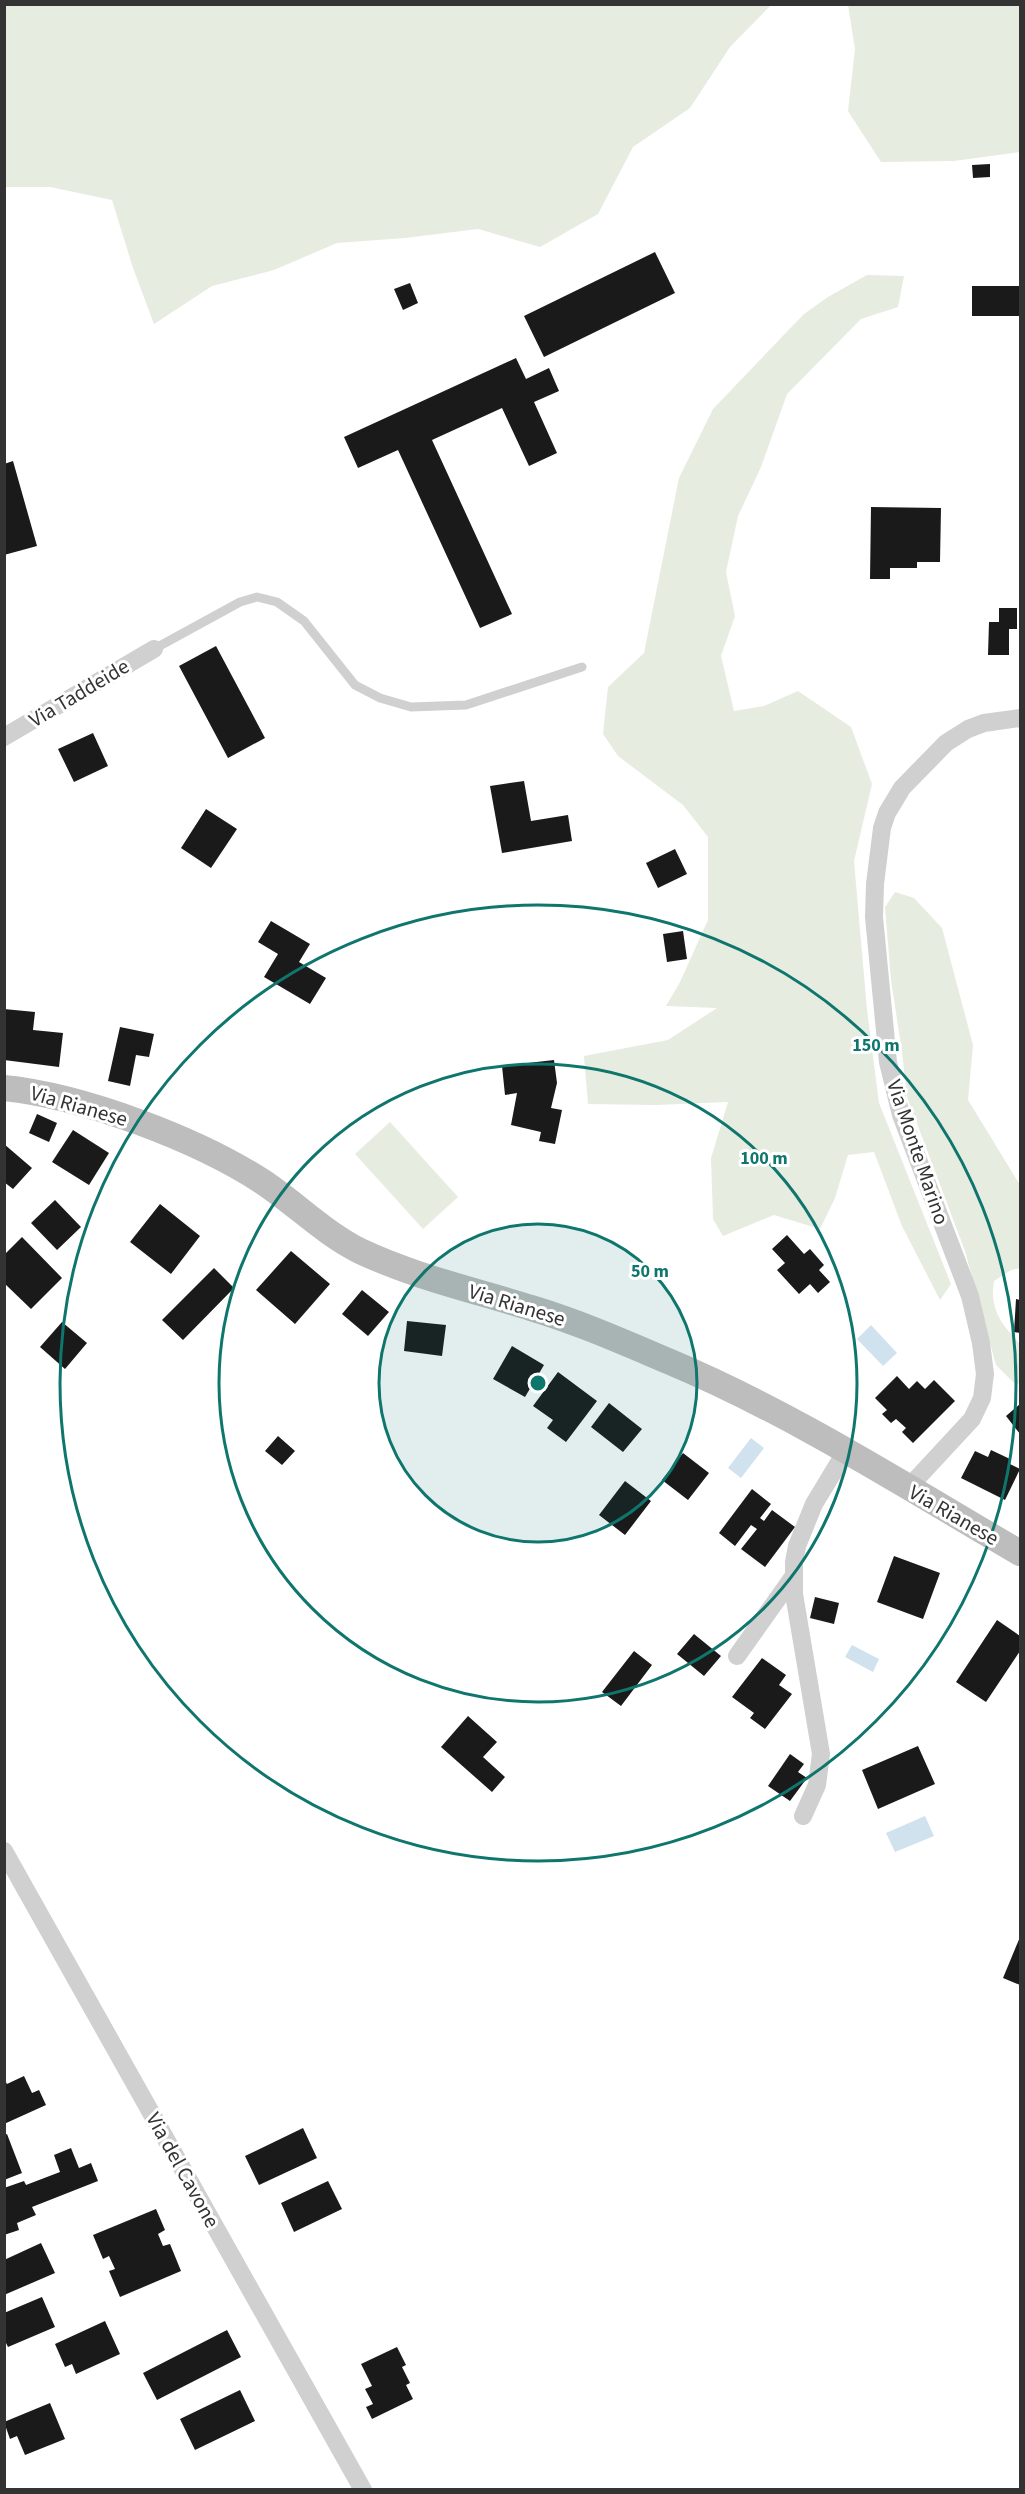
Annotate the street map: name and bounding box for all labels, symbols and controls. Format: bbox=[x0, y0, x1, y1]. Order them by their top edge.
street label: Via Taddeide bbox=[23, 651, 135, 735]
text: 150 m bbox=[852, 1033, 900, 1058]
street label: Via Monte Marino bbox=[879, 1075, 957, 1229]
street label: Via Rianese bbox=[27, 1078, 131, 1134]
text: 100 m bbox=[740, 1146, 788, 1171]
text: 50 m bbox=[631, 1259, 669, 1284]
street label: Via Rianese bbox=[465, 1276, 569, 1334]
centre of rings bbox=[528, 1373, 548, 1393]
street label: Via Rianese bbox=[903, 1477, 1005, 1553]
street label: Via del Cavone bbox=[139, 2107, 227, 2233]

